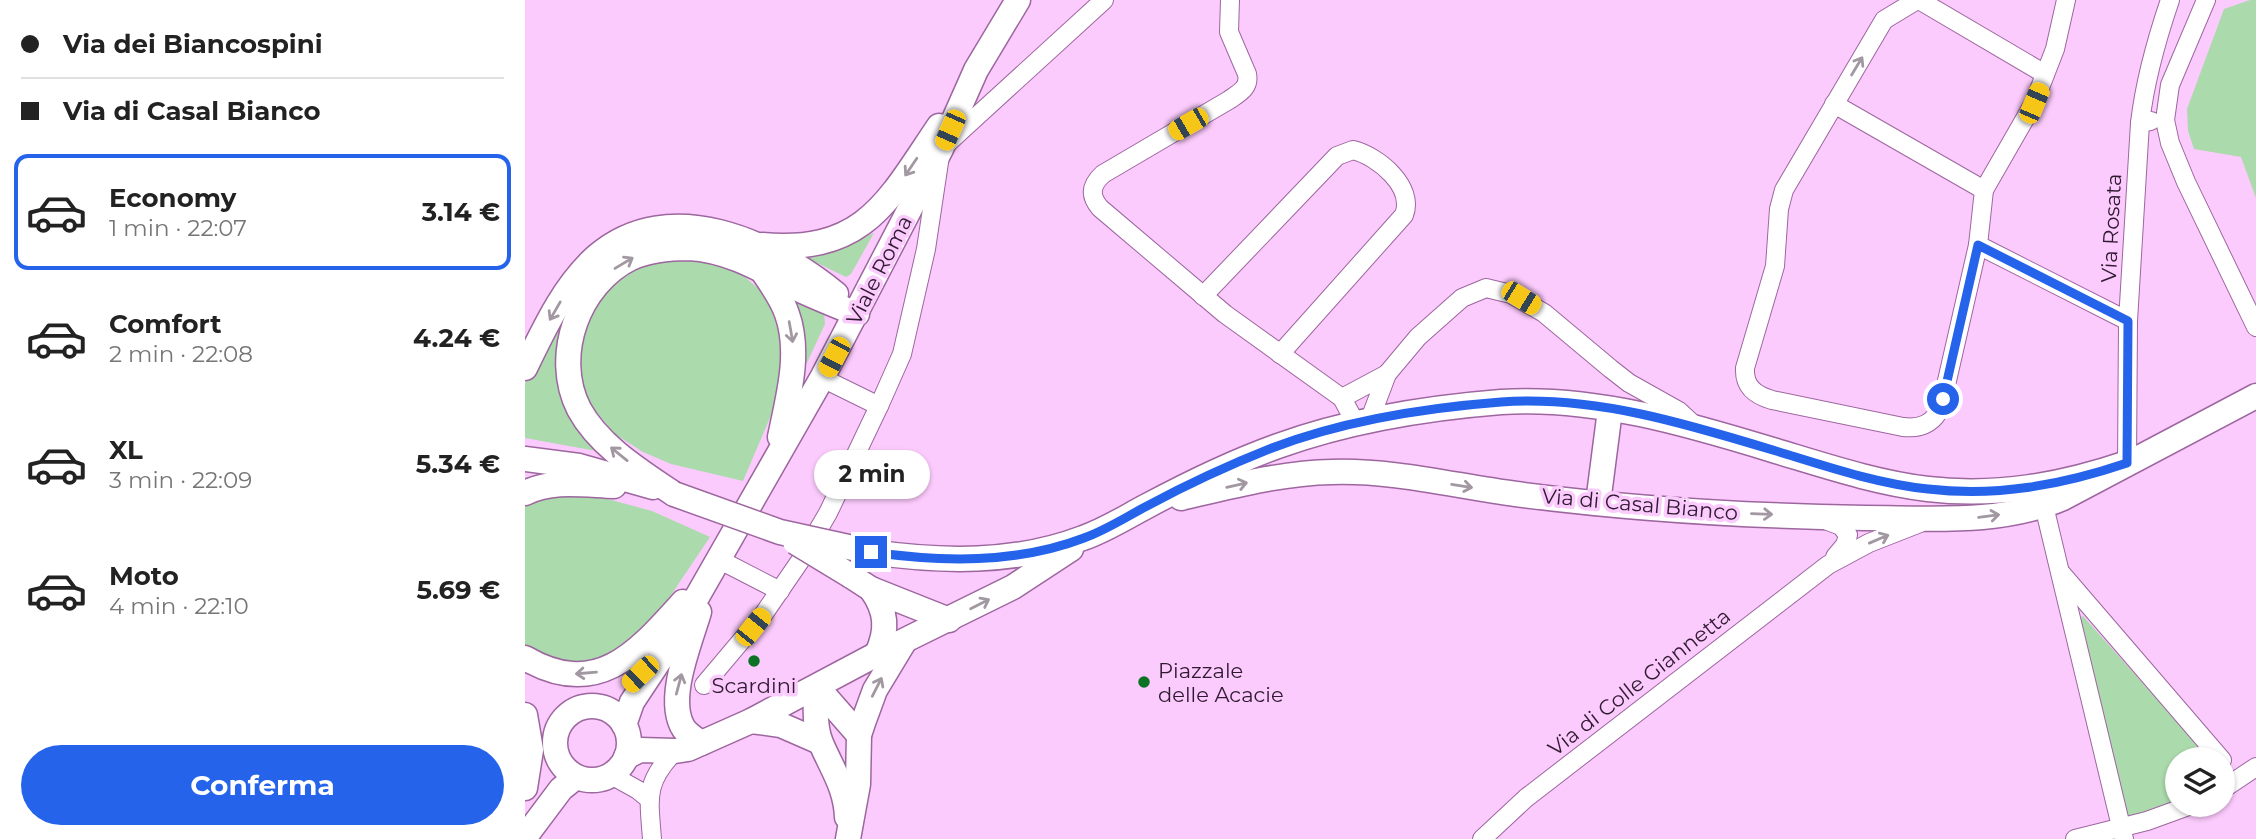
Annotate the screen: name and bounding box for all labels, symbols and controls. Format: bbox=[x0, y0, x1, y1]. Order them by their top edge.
text: Via dei Biancospini bbox=[63, 28, 322, 60]
one-way arrow bbox=[1850, 56, 1864, 76]
car bbox=[2017, 80, 2052, 126]
text: Via di Casal Bianco bbox=[63, 95, 321, 127]
car bbox=[1165, 104, 1212, 144]
car bbox=[932, 107, 969, 153]
one-way arrow bbox=[903, 157, 917, 177]
street label: Via Rosata bbox=[2096, 173, 2126, 283]
icon: car bbox=[25, 181, 88, 244]
text: Economy bbox=[109, 182, 236, 214]
text: 3.14 € bbox=[422, 196, 500, 228]
street label: Viale Roma bbox=[841, 211, 917, 329]
text: 1 min · 22:07 bbox=[109, 214, 247, 242]
one-way arrow bbox=[613, 256, 633, 270]
car bbox=[1498, 278, 1545, 318]
one-way arrow bbox=[548, 301, 562, 321]
icon: car bbox=[25, 307, 88, 370]
text: Comfort bbox=[109, 308, 221, 340]
one-way arrow bbox=[785, 320, 798, 343]
text: 4.24 € bbox=[413, 322, 500, 354]
car bbox=[815, 334, 854, 380]
text: 2 min · 22:08 bbox=[109, 340, 253, 368]
route start bbox=[1927, 383, 1959, 415]
icon: car bbox=[25, 433, 88, 496]
text: XL bbox=[109, 434, 143, 466]
one-way arrow bbox=[611, 446, 629, 461]
text: 5.34 € bbox=[416, 448, 500, 480]
callout: 2 min bbox=[813, 450, 929, 500]
text: 2 min bbox=[838, 460, 906, 488]
text: 3 min · 22:09 bbox=[109, 466, 252, 494]
one-way arrow bbox=[1225, 478, 1248, 491]
one-way arrow bbox=[1451, 479, 1473, 492]
street label: Via di Casal Bianco bbox=[1541, 483, 1739, 525]
one-way arrow bbox=[1750, 507, 1773, 520]
one-way arrow bbox=[1977, 510, 2000, 523]
one-way arrow bbox=[1868, 531, 1889, 544]
route end bbox=[855, 536, 887, 568]
icon: car bbox=[25, 559, 88, 622]
text: Moto bbox=[109, 560, 179, 592]
text: 5.69 € bbox=[416, 574, 500, 606]
text: 4 min · 22:10 bbox=[109, 592, 249, 620]
one-way arrow bbox=[970, 596, 990, 610]
street label: Via di Colle Giannetta bbox=[1543, 603, 1735, 761]
car bbox=[732, 604, 775, 650]
car bbox=[618, 652, 663, 696]
marker: Scardini bbox=[746, 653, 762, 669]
place label: Piazzale delle Acacie bbox=[1158, 658, 1284, 707]
one-way arrow bbox=[575, 666, 598, 679]
one-way arrow bbox=[673, 673, 686, 696]
place label: Scardini bbox=[711, 673, 797, 698]
marker: Piazzale delle Acacie bbox=[1136, 674, 1152, 690]
one-way arrow bbox=[871, 677, 885, 698]
button: Conferma bbox=[21, 745, 504, 825]
map controls bbox=[2165, 747, 2235, 817]
button: layers bbox=[2165, 747, 2235, 817]

